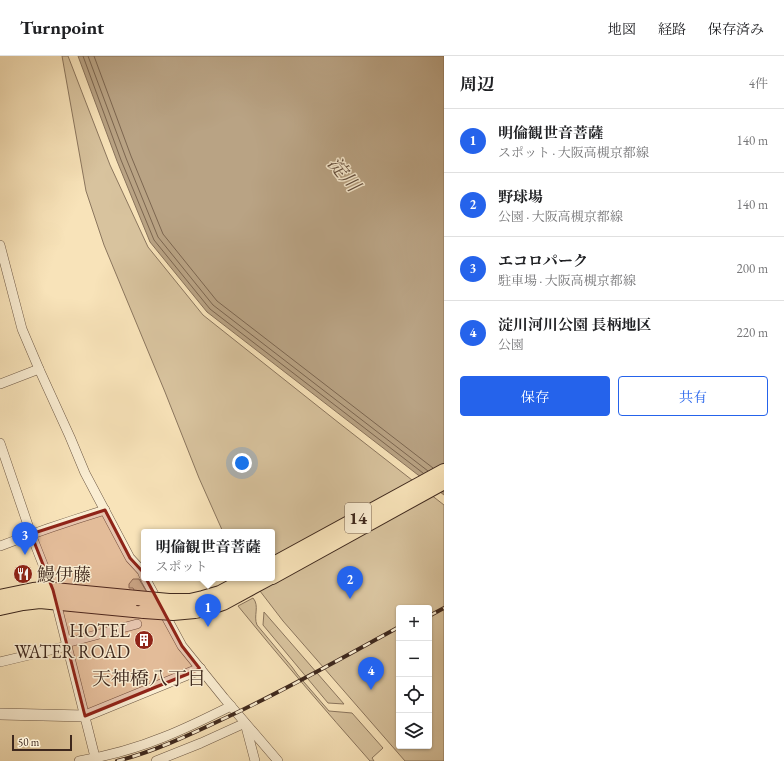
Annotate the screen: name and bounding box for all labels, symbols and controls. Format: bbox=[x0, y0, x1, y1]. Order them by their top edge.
text: Turnpoint bbox=[20, 15, 104, 40]
text: 地図 bbox=[608, 20, 636, 38]
text: 経路 bbox=[658, 20, 686, 38]
text: 保存済み bbox=[708, 20, 764, 38]
text: 周辺 bbox=[460, 73, 494, 95]
text: 4件 bbox=[749, 75, 768, 92]
text: 明倫観世音菩薩 bbox=[498, 123, 603, 142]
text: 1 bbox=[470, 132, 476, 149]
text: 140 m bbox=[737, 132, 768, 149]
text: スポット · 大阪高槻京都線 bbox=[498, 144, 649, 161]
water label: 淀川 bbox=[322, 151, 367, 198]
text: 野球場 bbox=[498, 187, 543, 206]
text: 2 bbox=[470, 196, 476, 213]
text: 140 m bbox=[737, 196, 768, 213]
text: 公園 · 大阪高槻京都線 bbox=[498, 208, 623, 225]
text: エコロパーク bbox=[498, 251, 588, 270]
text: 3 bbox=[470, 260, 476, 277]
text: 200 m bbox=[737, 260, 768, 277]
text: 駐車場 · 大阪高槻京都線 bbox=[498, 272, 636, 289]
text: 淀川河川公園 長柄地区 bbox=[498, 315, 652, 334]
text: 4 bbox=[470, 324, 476, 341]
text: 220 m bbox=[737, 324, 768, 341]
text: 公園 bbox=[498, 336, 524, 353]
button: 保存 bbox=[460, 376, 610, 416]
button: 共有 bbox=[618, 376, 768, 416]
your location bbox=[232, 453, 252, 473]
road number: 14 bbox=[345, 503, 371, 533]
pin: 3 bbox=[12, 522, 38, 555]
popup bbox=[141, 529, 275, 581]
text: 明倫観世音菩薩 bbox=[155, 537, 261, 556]
text: スポット bbox=[155, 558, 208, 575]
restaurant icon: 鰻伊藤 bbox=[12, 563, 34, 585]
place label: 鰻伊藤 bbox=[37, 563, 91, 586]
pin: 2 bbox=[337, 566, 363, 599]
pin: 1 bbox=[195, 594, 221, 627]
map controls bbox=[396, 605, 432, 749]
button: + bbox=[396, 605, 432, 641]
place label: HOTEL WATER ROAD bbox=[14, 619, 130, 663]
building icon: HOTEL WATER ROAD bbox=[133, 629, 155, 651]
button: − bbox=[396, 641, 432, 677]
pin: 4 bbox=[358, 657, 384, 690]
district label: 天神橋八丁目 bbox=[92, 666, 206, 691]
button: locate bbox=[396, 677, 432, 713]
button: layers bbox=[396, 713, 432, 749]
scale bar bbox=[12, 733, 72, 752]
text: 50 m bbox=[18, 735, 39, 749]

